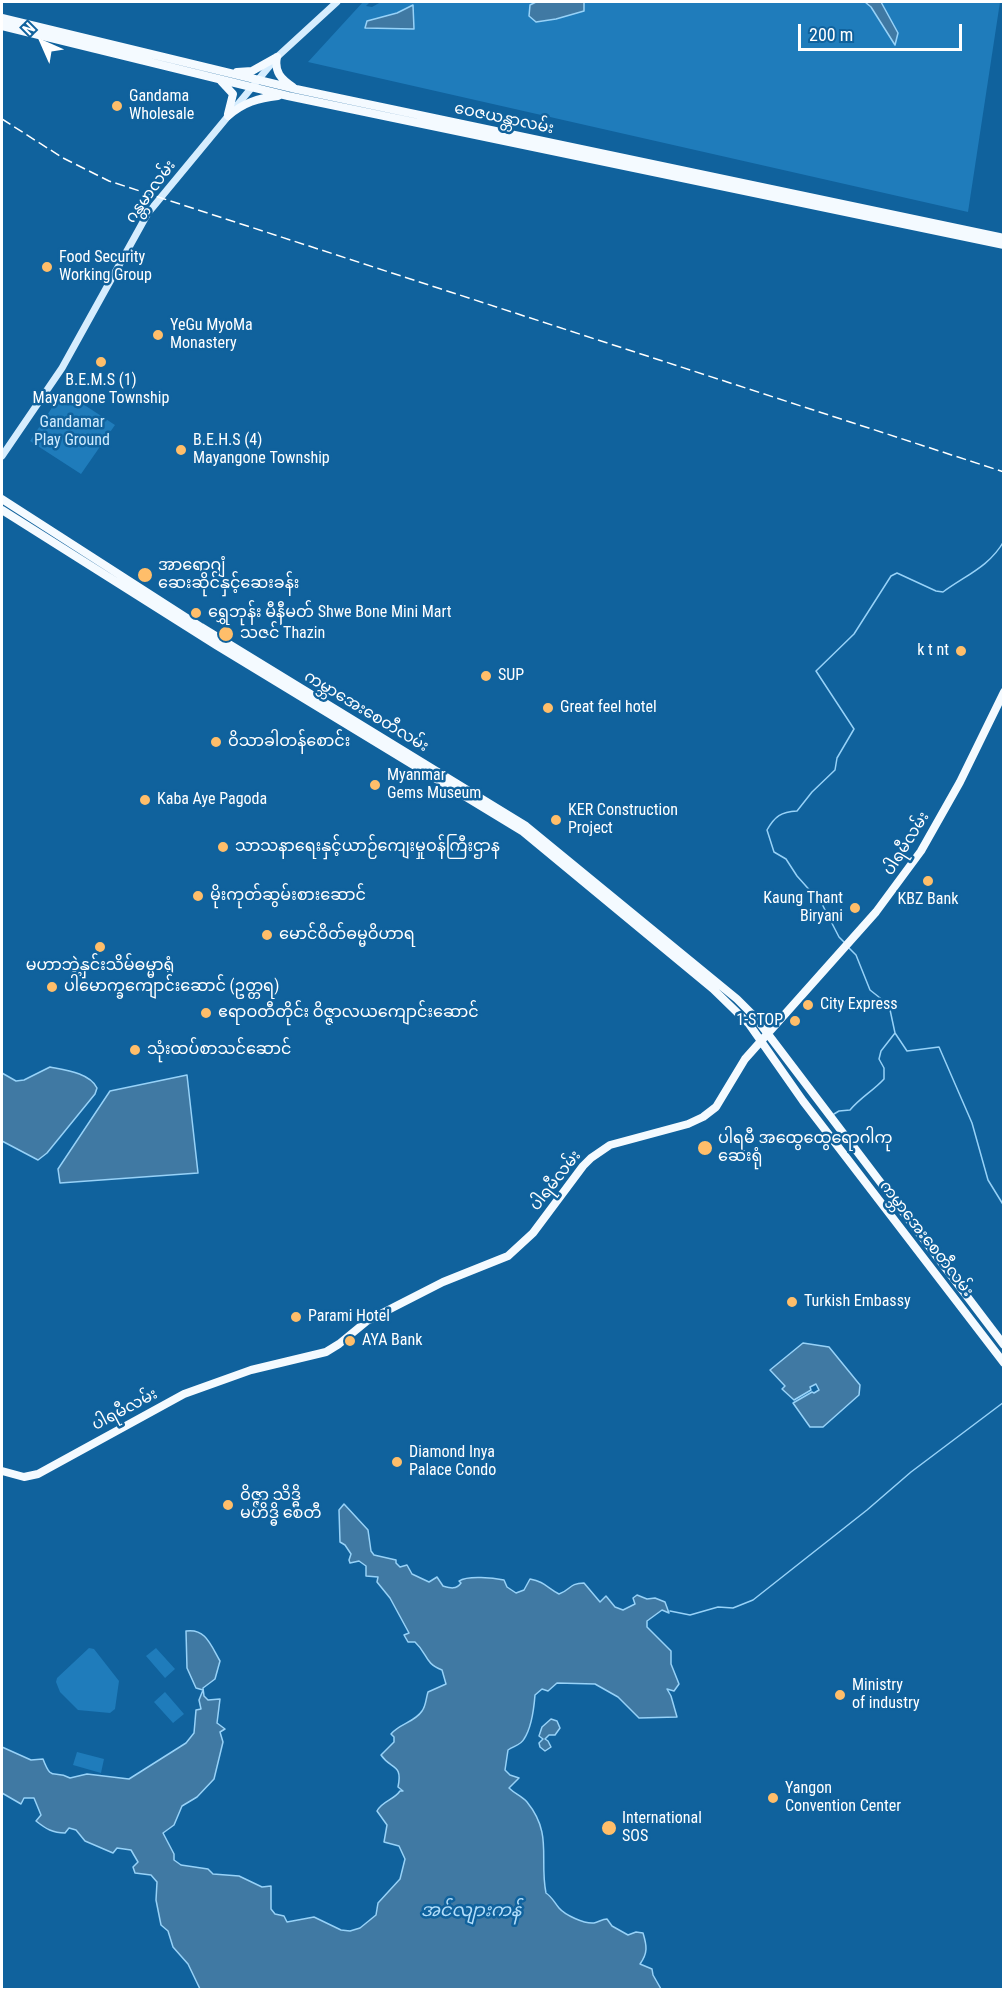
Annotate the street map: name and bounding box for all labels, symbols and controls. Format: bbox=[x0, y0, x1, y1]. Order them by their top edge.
north arrow bbox=[12, 12, 72, 72]
scale bar bbox=[801, 12, 964, 50]
text: N bbox=[19, 19, 39, 39]
text: 200 m bbox=[809, 24, 853, 45]
place label: Gandama Wholesale bbox=[129, 87, 194, 125]
marker: Gandama Wholesale bbox=[110, 99, 124, 113]
street label: ဝေဇယန္တာလမ်း bbox=[452, 99, 556, 139]
street label: ဂန္တမာလမ်း bbox=[122, 157, 180, 227]
place label: Food Security Working Group bbox=[59, 248, 152, 286]
marker: Food Security Working Group bbox=[40, 260, 54, 274]
place label: YeGu MyoMa Monastery bbox=[170, 316, 253, 354]
marker: YeGu MyoMa Monastery bbox=[151, 328, 165, 342]
marker: B.E.M.S (1) Mayangone Township bbox=[94, 355, 108, 369]
place label: B.E.M.S (1) Mayangone Township bbox=[33, 371, 169, 409]
park label: Gandamar Play Ground bbox=[34, 413, 110, 451]
place label: B.E.H.S (4) Mayangone Township bbox=[193, 431, 330, 469]
marker: B.E.H.S (4) Mayangone Township bbox=[174, 443, 188, 457]
place label: အာရောဂျံ ဆေးဆိုင်နှင့်ဆေးခန်း bbox=[158, 556, 299, 594]
marker: အာရောဂျံ ဆေးဆိုင်နှင့်ဆေးခန်း bbox=[136, 566, 154, 584]
place label: ရွှေဘုန်း မီနီမတ် Shwe Bone Mini Mart bbox=[208, 603, 452, 623]
marker: ရွှေဘုန်း မီနီမတ် Shwe Bone Mini Mart bbox=[189, 606, 203, 620]
place label: သဇင် Thazin bbox=[240, 624, 325, 644]
marker: သဇင် Thazin bbox=[217, 625, 235, 643]
place label: k t nt bbox=[917, 641, 949, 661]
marker: k t nt bbox=[954, 644, 968, 658]
place label: SUP bbox=[498, 666, 524, 686]
street label: ကမ္ဘာအေးစေတီလမ်း bbox=[300, 667, 432, 757]
marker: SUP bbox=[479, 669, 493, 683]
place label: Great feel hotel bbox=[560, 698, 657, 718]
marker: Great feel hotel bbox=[541, 701, 555, 715]
place label: ဝိသာခါတန်စောင်း bbox=[228, 732, 350, 752]
marker: ဝိသာခါတန်စောင်း bbox=[209, 735, 223, 749]
place label: Myanmar Gems Museum bbox=[387, 766, 481, 804]
marker: Myanmar Gems Museum bbox=[368, 778, 382, 792]
place label: Kaba Aye Pagoda bbox=[157, 790, 267, 810]
marker: Kaba Aye Pagoda bbox=[138, 793, 152, 807]
place label: KER Construction Project bbox=[568, 801, 678, 839]
street label: ပါရမီလမ်း bbox=[880, 809, 934, 879]
marker: KER Construction Project bbox=[549, 813, 563, 827]
place label: သာသနာရေးနှင့်ယာဉ်ကျေးမှုဝန်ကြီးဌာန bbox=[235, 837, 500, 857]
marker: သာသနာရေးနှင့်ယာဉ်ကျေးမှုဝန်ကြီးဌာန bbox=[216, 840, 230, 854]
marker: KBZ Bank bbox=[921, 874, 935, 888]
place label: မိုးကုတ်ဆွမ်းစားဆောင် bbox=[210, 886, 366, 906]
marker: မိုးကုတ်ဆွမ်းစားဆောင် bbox=[191, 889, 205, 903]
place label: Kaung Thant Biryani bbox=[763, 889, 843, 927]
place label: KBZ Bank bbox=[898, 890, 958, 910]
marker: Kaung Thant Biryani bbox=[848, 901, 862, 915]
place label: မောင်ဝိတ်ဓမ္မဝိဟာရ bbox=[279, 925, 415, 945]
marker: မောင်ဝိတ်ဓမ္မဝိဟာရ bbox=[260, 928, 274, 942]
marker: မဟာဘွဲ့နှင်းသိမ်ဓမ္မာရုံ bbox=[93, 940, 107, 954]
place label: မဟာဘွဲ့နှင်းသိမ်ဓမ္မာရုံ bbox=[26, 956, 174, 976]
place label: ပါမောက္ခကျောင်းဆောင် (ဥတ္တရ) bbox=[64, 977, 279, 997]
marker: ပါမောက္ခကျောင်းဆောင် (ဥတ္တရ) bbox=[45, 980, 59, 994]
place label: City Express bbox=[820, 995, 897, 1015]
marker: City Express bbox=[801, 998, 815, 1012]
place label: ဧရာဝတီတိုင်း ဝိဇ္ဇာလယကျောင်းဆောင် bbox=[218, 1003, 479, 1023]
marker: ဧရာဝတီတိုင်း ဝိဇ္ဇာလယကျောင်းဆောင် bbox=[199, 1006, 213, 1020]
place label: 1-STOP bbox=[736, 1011, 783, 1031]
marker: 1-STOP bbox=[788, 1014, 802, 1028]
place label: သုံးထပ်စာသင်ဆောင် bbox=[147, 1040, 291, 1060]
marker: သုံးထပ်စာသင်ဆောင် bbox=[128, 1043, 142, 1057]
place label: ပါရမီ အထွေထွေရောဂါကု ဆေးရုံ bbox=[718, 1129, 893, 1167]
marker: ပါရမီ အထွေထွေရောဂါကု ဆေးရုံ bbox=[696, 1139, 714, 1157]
street label: ပါရမီလမ်း bbox=[526, 1147, 586, 1215]
street label: ကမ္ဘာအေးစေတီလမ်း bbox=[875, 1177, 977, 1301]
place label: Turkish Embassy bbox=[804, 1292, 911, 1312]
marker: Turkish Embassy bbox=[785, 1295, 799, 1309]
place label: Parami Hotel bbox=[308, 1307, 390, 1327]
marker: Parami Hotel bbox=[289, 1310, 303, 1324]
place label: AYA Bank bbox=[362, 1331, 422, 1351]
marker: AYA Bank bbox=[343, 1334, 357, 1348]
street label: ပါရမီလမ်း bbox=[89, 1385, 161, 1435]
place label: Diamond Inya Palace Condo bbox=[409, 1443, 496, 1481]
marker: Diamond Inya Palace Condo bbox=[390, 1455, 404, 1469]
place label: ဝိဇ္ဇာ သိဒ္ဓိ မဟိဒ္ဓိ စေတီ bbox=[240, 1486, 321, 1524]
marker: ဝိဇ္ဇာ သိဒ္ဓိ မဟိဒ္ဓိ စေတီ bbox=[221, 1498, 235, 1512]
place label: Ministry of industry bbox=[852, 1676, 920, 1714]
marker: Ministry of industry bbox=[833, 1688, 847, 1702]
place label: Yangon Convention Center bbox=[785, 1779, 901, 1817]
marker: Yangon Convention Center bbox=[766, 1791, 780, 1805]
place label: International SOS bbox=[622, 1809, 702, 1847]
marker: International SOS bbox=[600, 1819, 618, 1837]
water label: အင်လျားကန် bbox=[421, 1900, 521, 1922]

